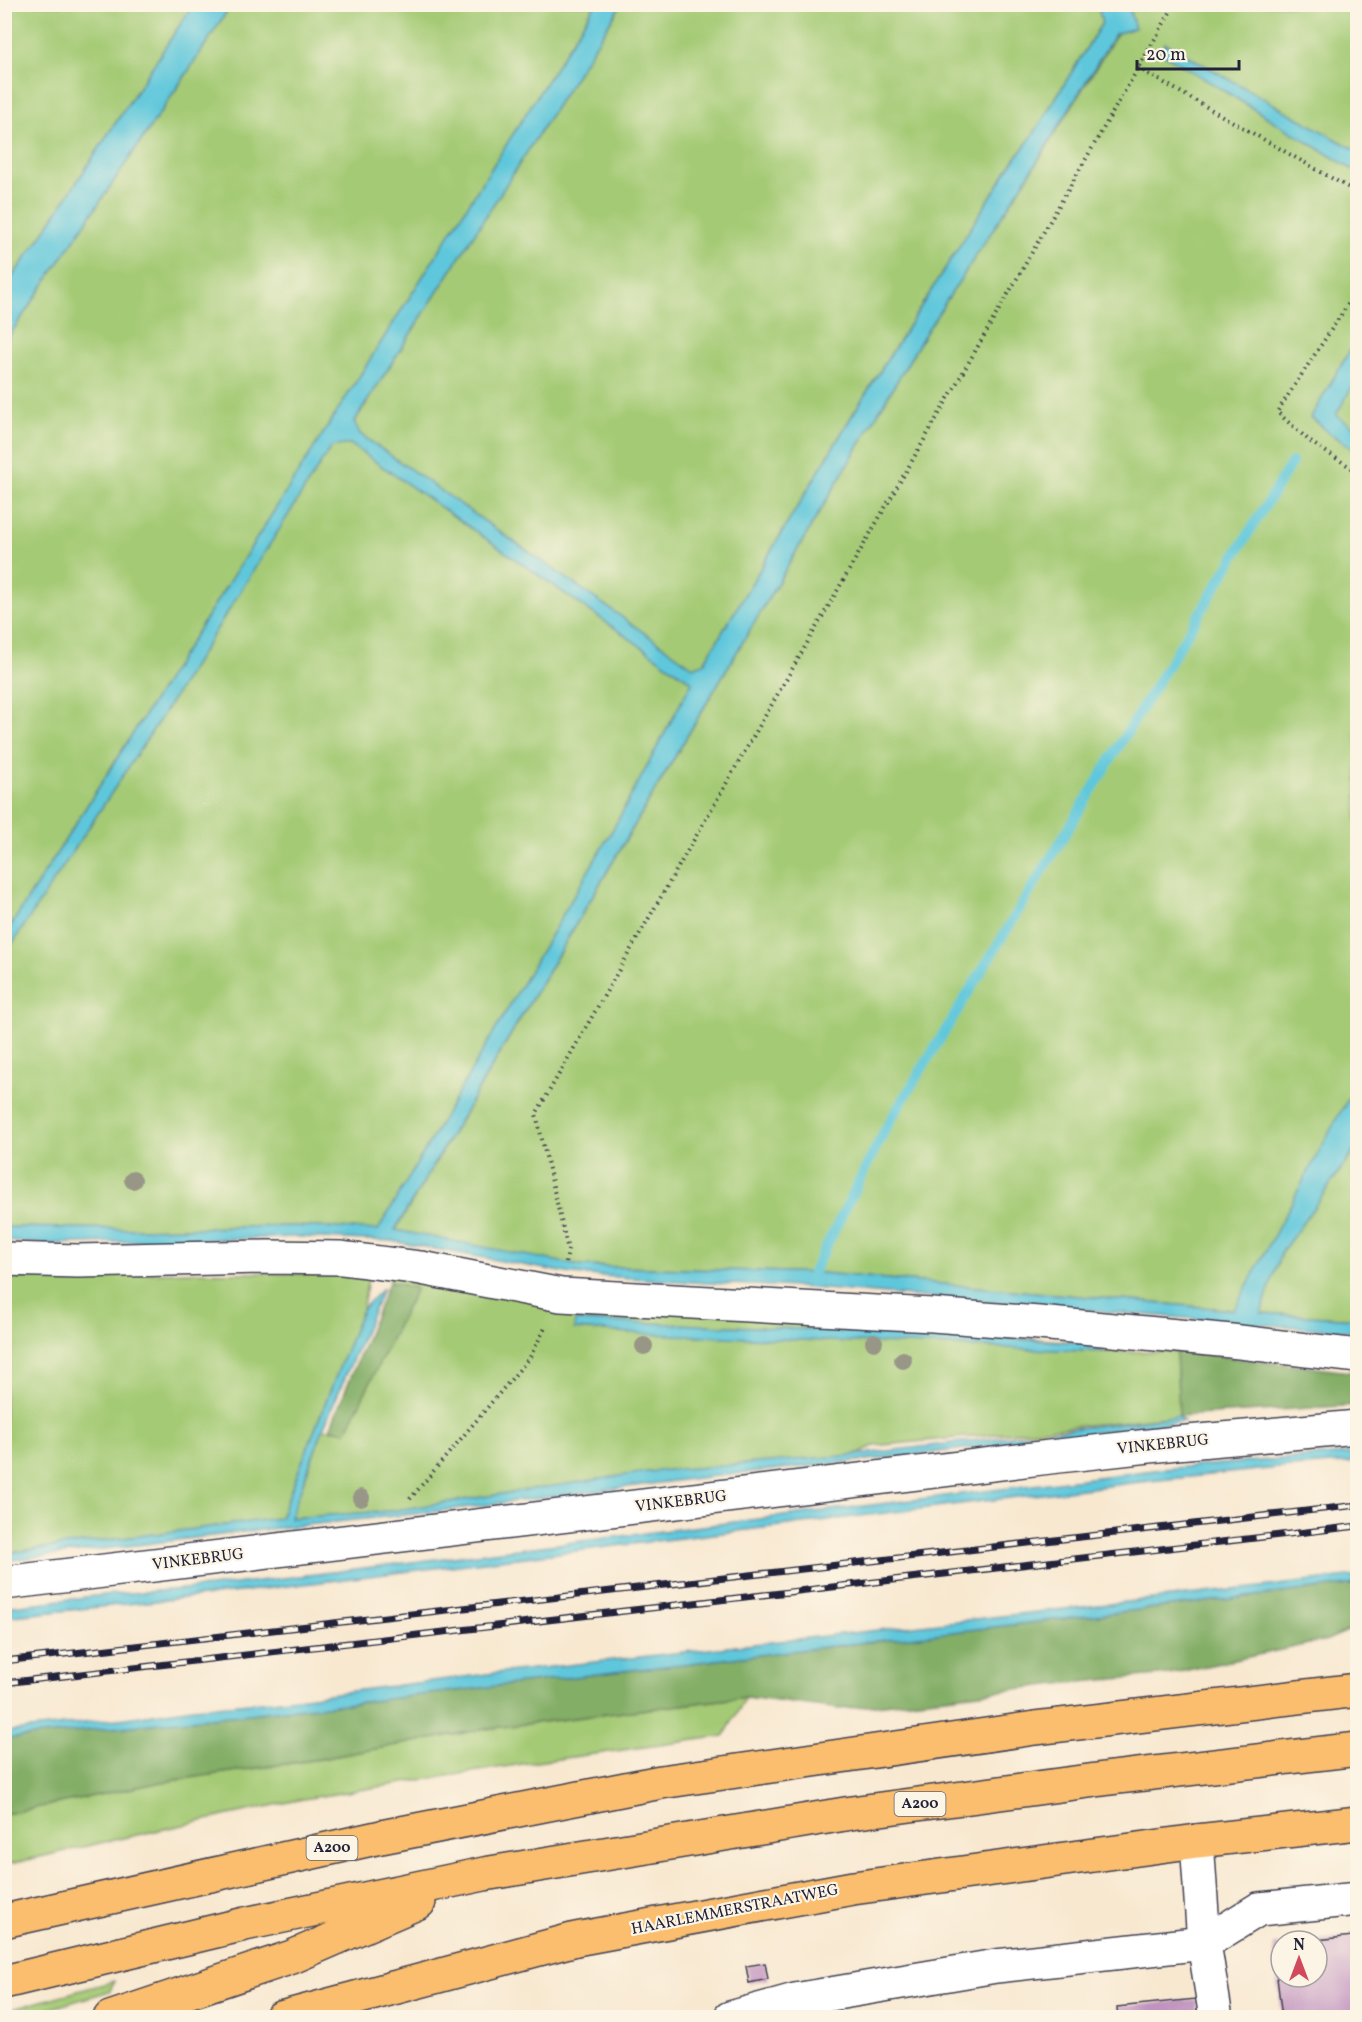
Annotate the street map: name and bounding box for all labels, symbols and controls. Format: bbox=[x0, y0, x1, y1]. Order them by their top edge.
scale bar bbox=[1137, 33, 1239, 71]
text: 20 m bbox=[1146, 43, 1186, 68]
street label: VINKEBRUG bbox=[1116, 1429, 1210, 1461]
street label: VINKEBRUG bbox=[634, 1485, 728, 1519]
street label: VINKEBRUG bbox=[151, 1543, 245, 1577]
road number: A200 bbox=[894, 1792, 946, 1816]
road number: A200 bbox=[306, 1836, 358, 1860]
street label: HAARLEMMERSTRAATWEG bbox=[630, 1879, 840, 1941]
north arrow bbox=[1269, 1929, 1329, 1989]
text: N bbox=[1293, 1935, 1305, 1957]

